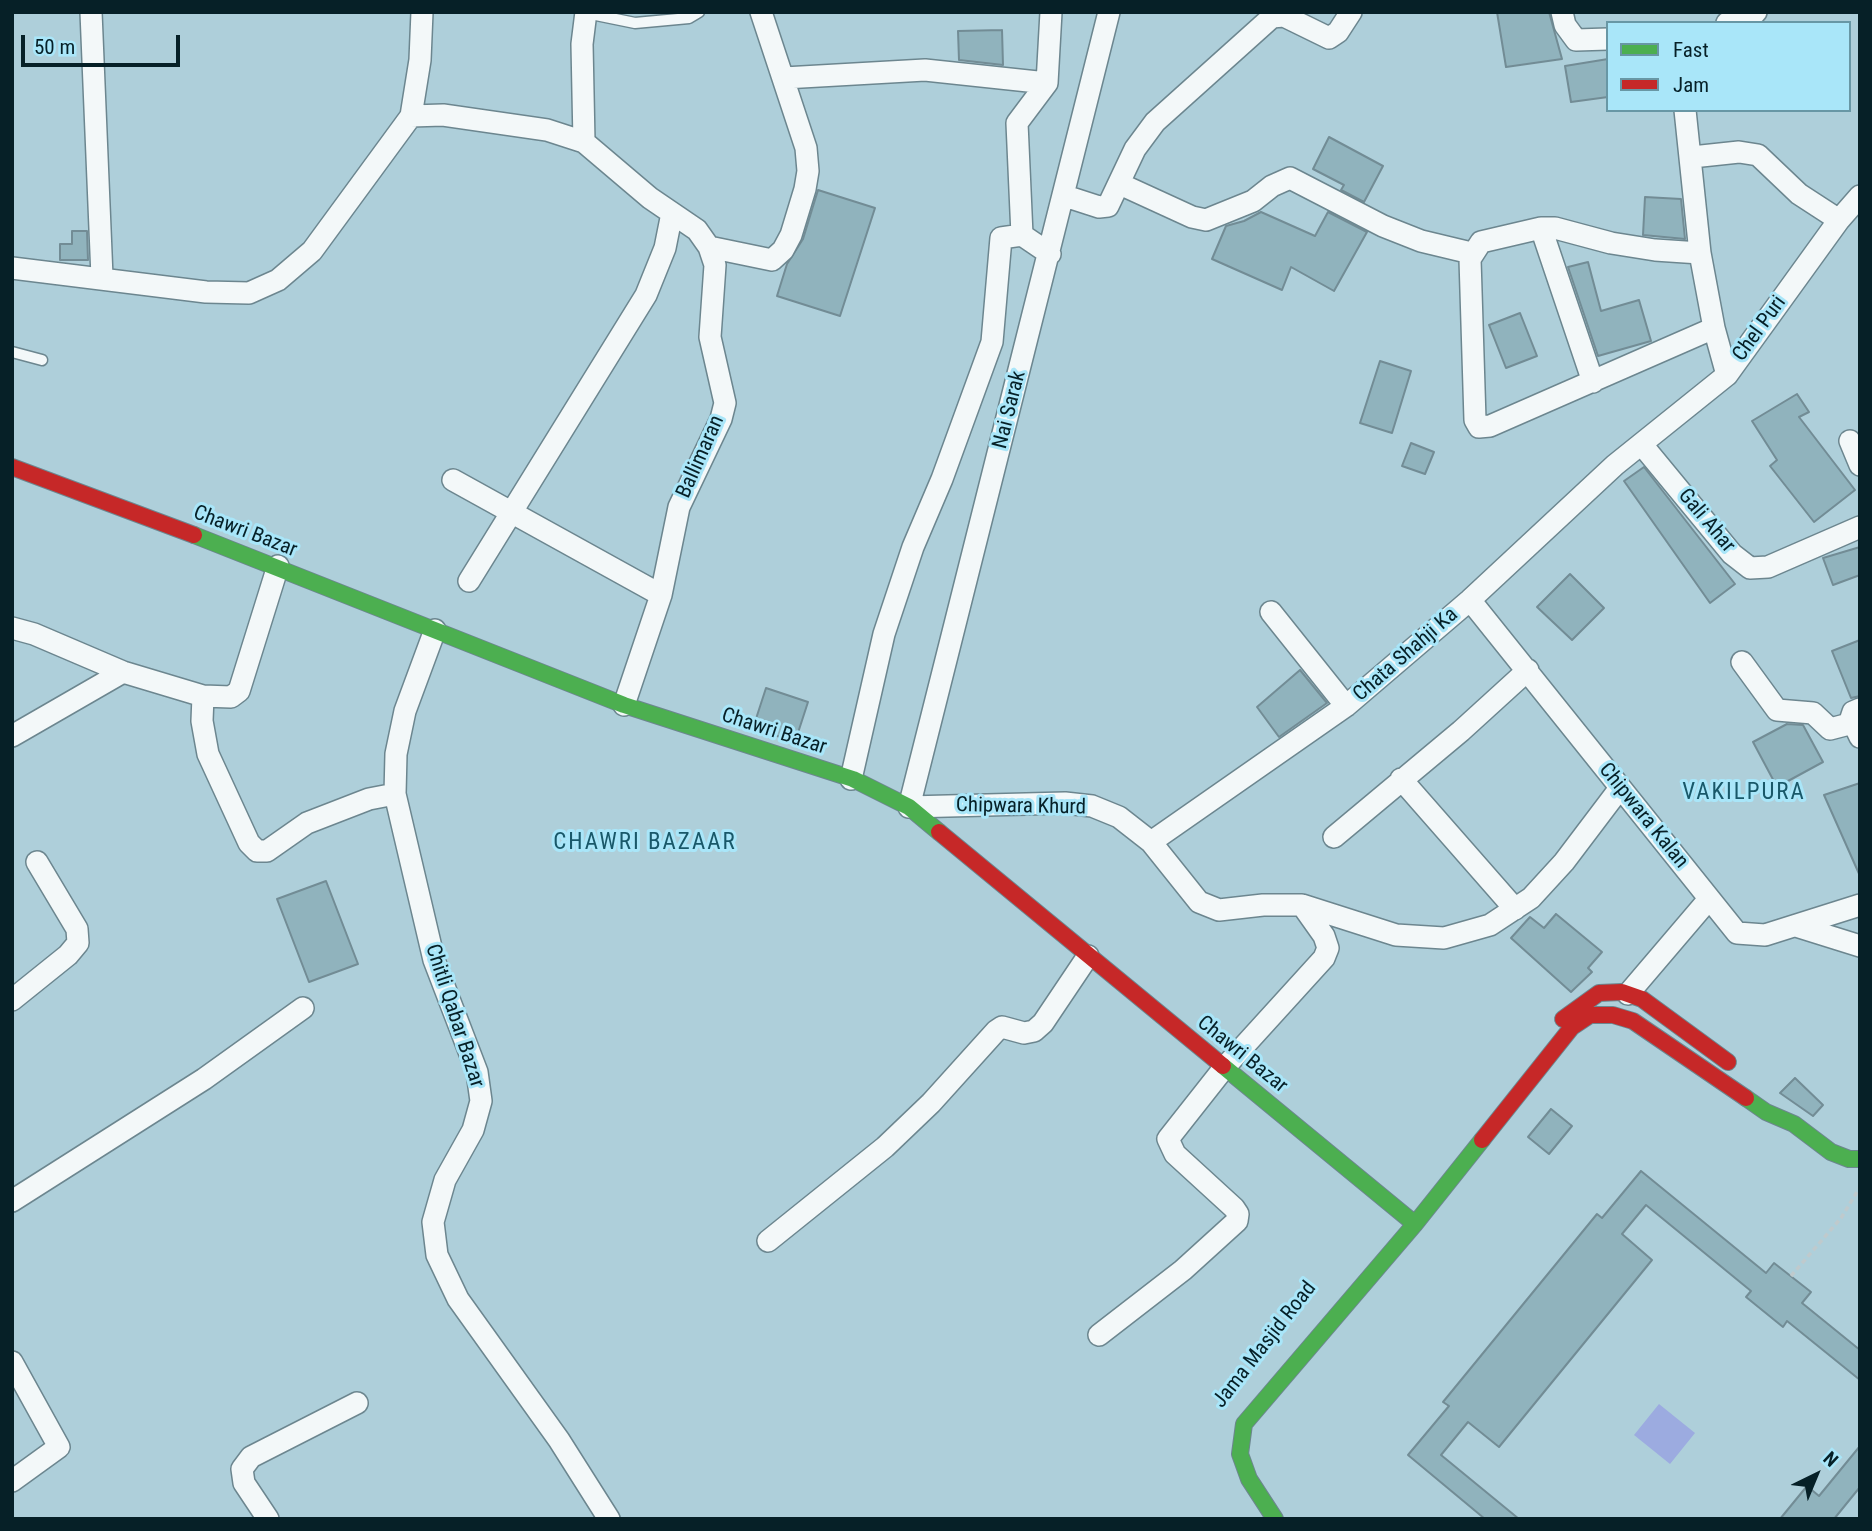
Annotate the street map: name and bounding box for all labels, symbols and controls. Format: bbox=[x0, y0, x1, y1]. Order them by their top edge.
scale bar bbox=[24, 21, 184, 65]
legend bbox=[1606, 21, 1851, 112]
text: 50 m bbox=[34, 35, 75, 59]
text: Fast bbox=[1673, 38, 1709, 62]
text: Jam bbox=[1673, 73, 1709, 97]
street label: Chel Puri bbox=[1728, 291, 1792, 367]
street label: Nai Sarak bbox=[988, 369, 1032, 451]
street label: Ballimaran bbox=[672, 412, 730, 502]
street label: Gali Ahar bbox=[1672, 484, 1740, 558]
street label: Chawri Bazar bbox=[190, 501, 300, 563]
street label: Chata Shahji Ka bbox=[1349, 603, 1463, 707]
street label: Chawri Bazar bbox=[718, 703, 830, 761]
street label: Chipwara Kalan bbox=[1593, 758, 1693, 874]
district label: VAKILPURA bbox=[1683, 779, 1805, 807]
street label: Chipwara Khurd bbox=[956, 793, 1086, 821]
district label: CHAWRI BAZAAR bbox=[555, 829, 735, 857]
street label: Chitli Qabar Bazar bbox=[419, 941, 489, 1091]
street label: Chawri Bazar bbox=[1192, 1011, 1292, 1099]
street label: Jama Masjid Road bbox=[1208, 1277, 1322, 1413]
north arrow bbox=[1781, 1440, 1851, 1510]
text: N bbox=[1819, 1447, 1843, 1472]

